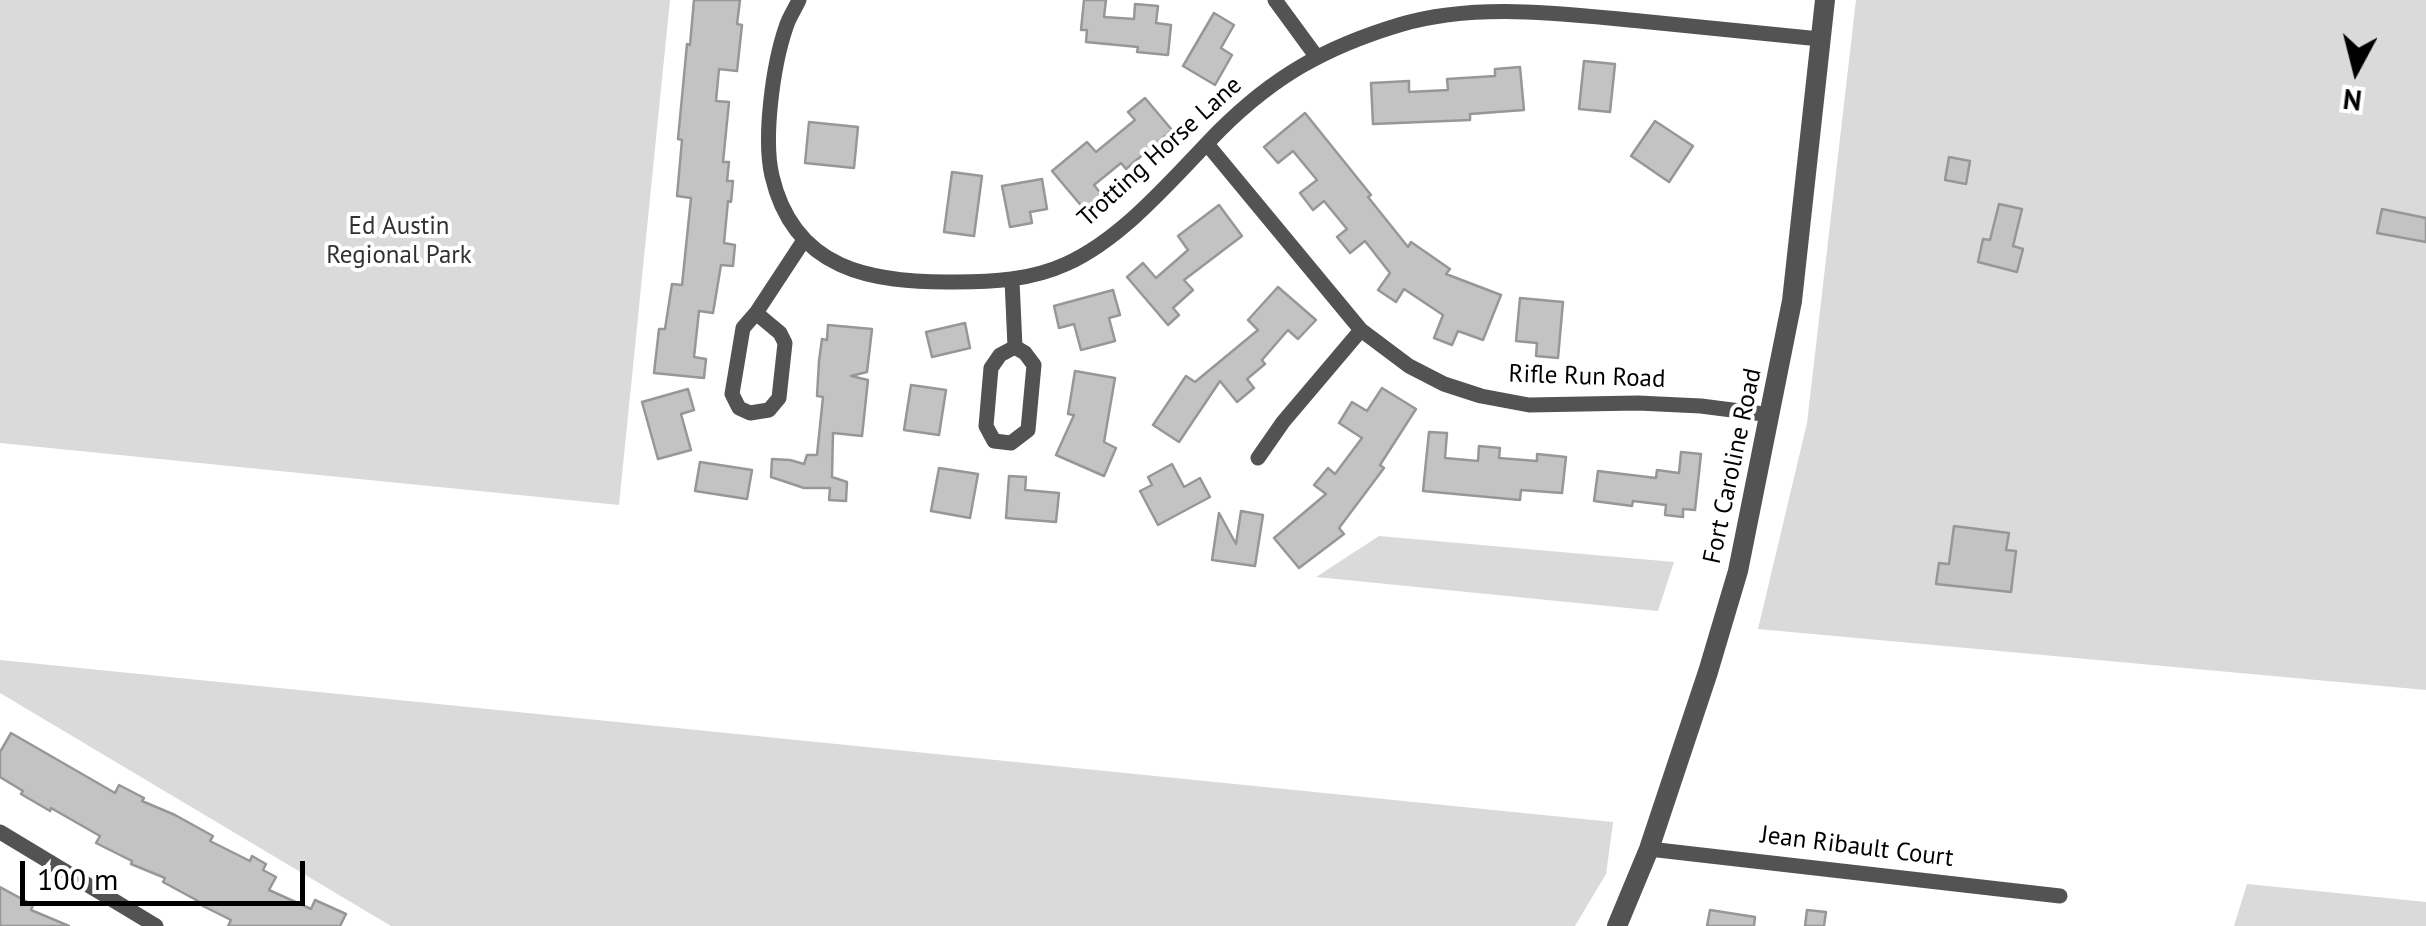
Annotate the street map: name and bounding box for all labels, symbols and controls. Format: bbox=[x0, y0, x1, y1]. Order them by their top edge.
north arrow bbox=[2306, 20, 2406, 120]
street label: Trotting Horse Lane bbox=[1072, 70, 1248, 234]
text: N bbox=[2341, 81, 2364, 120]
park label: Ed Austin Regional Park bbox=[326, 212, 472, 271]
street label: Rifle Run Road bbox=[1508, 359, 1666, 395]
street label: Fort Caroline Road bbox=[1698, 366, 1768, 566]
street label: Jean Ribault Court bbox=[1759, 820, 1955, 874]
scale bar bbox=[25, 841, 310, 903]
text: 100 m bbox=[37, 859, 118, 898]

